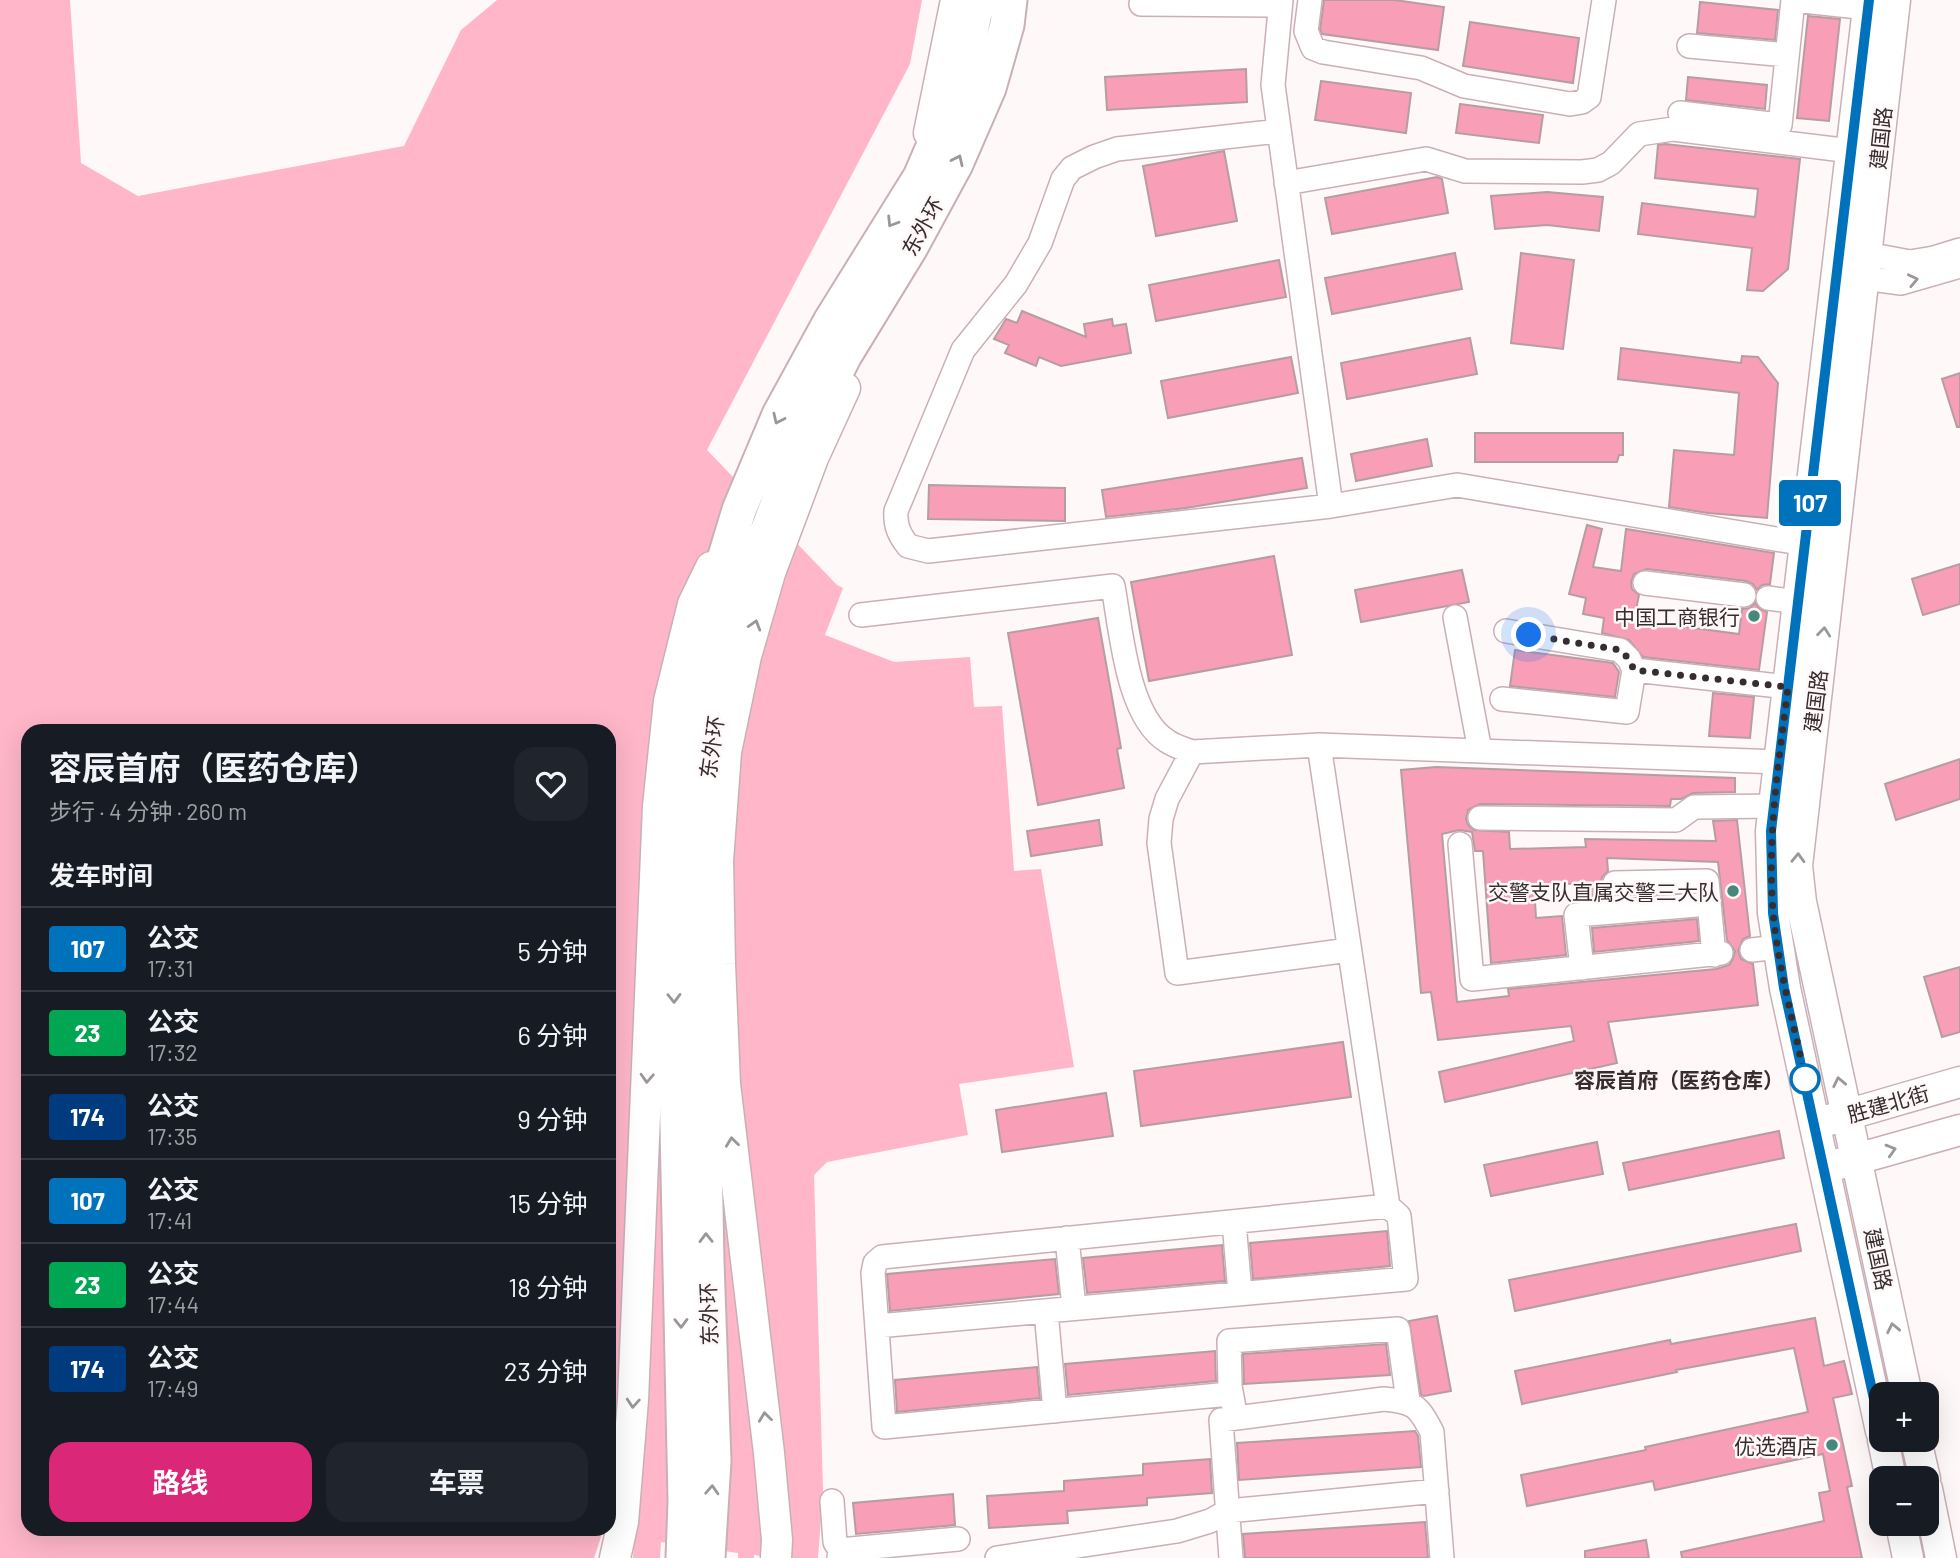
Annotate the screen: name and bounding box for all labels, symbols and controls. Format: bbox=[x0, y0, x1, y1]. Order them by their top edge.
street label: 建国路 bbox=[1864, 105, 1896, 171]
one-way arrow bbox=[949, 155, 963, 167]
street label: 东外环 bbox=[896, 192, 948, 260]
one-way arrow bbox=[888, 214, 901, 227]
one-way arrow bbox=[1907, 274, 1919, 289]
one-way arrow bbox=[772, 411, 786, 424]
line badge: 107 bbox=[1770, 480, 1850, 526]
text: 107 bbox=[1793, 488, 1827, 517]
place label: 中国工商银行 bbox=[1614, 604, 1740, 629]
marker: 中国工商银行 bbox=[1746, 608, 1762, 624]
your location bbox=[1511, 617, 1546, 652]
one-way arrow bbox=[746, 619, 761, 631]
one-way arrow bbox=[1816, 627, 1831, 638]
street label: 建国路 bbox=[1799, 668, 1831, 734]
street label: 东外环 bbox=[694, 714, 728, 780]
text: 容辰首府（医药仓库） bbox=[49, 747, 379, 787]
button: heart bbox=[514, 747, 588, 821]
text: 步行 · 4 分钟 · 260 m bbox=[49, 797, 247, 825]
one-way arrow bbox=[1791, 853, 1806, 864]
text: 发车时间 bbox=[49, 859, 153, 890]
place label: 交警支队直属交警三大队 bbox=[1488, 879, 1719, 904]
marker: 交警支队直属交警三大队 bbox=[1725, 883, 1741, 899]
text: 公交 bbox=[147, 921, 199, 952]
text: 107 bbox=[70, 934, 105, 963]
text: 5 分钟 bbox=[517, 935, 588, 966]
text: 17:31 bbox=[147, 954, 193, 982]
one-way arrow bbox=[666, 993, 682, 1004]
text: 公交 bbox=[147, 1005, 199, 1036]
text: 23 bbox=[74, 1018, 101, 1047]
text: 6 分钟 bbox=[517, 1019, 588, 1050]
text: 17:32 bbox=[147, 1038, 198, 1066]
marker: 容辰首府（医药仓库） bbox=[1790, 1064, 1820, 1094]
place label: 容辰首府（医药仓库） bbox=[1574, 1067, 1784, 1092]
one-way arrow bbox=[640, 1073, 655, 1084]
one-way arrow bbox=[1833, 1076, 1848, 1088]
street label: 胜建北街 bbox=[1844, 1079, 1932, 1127]
text: 公交 bbox=[147, 1089, 199, 1120]
text: 174 bbox=[70, 1102, 105, 1131]
text: 9 分钟 bbox=[517, 1103, 588, 1134]
text: 17:35 bbox=[147, 1122, 197, 1150]
one-way arrow bbox=[725, 1136, 740, 1147]
one-way arrow bbox=[1884, 1144, 1896, 1159]
text: 公交 bbox=[147, 1173, 199, 1204]
text: 107 bbox=[70, 1186, 105, 1215]
text: 15 分钟 bbox=[508, 1187, 588, 1218]
text: 17:41 bbox=[147, 1206, 192, 1234]
street label: 建国路 bbox=[1860, 1226, 1898, 1292]
one-way arrow bbox=[698, 1232, 714, 1243]
text: 公交 bbox=[147, 1257, 199, 1288]
text: 23 bbox=[74, 1270, 101, 1299]
text: 18 分钟 bbox=[508, 1271, 588, 1302]
street label: 东外环 bbox=[694, 1282, 722, 1346]
text: 17:44 bbox=[147, 1290, 199, 1318]
one-way arrow bbox=[673, 1319, 689, 1329]
one-way arrow bbox=[1887, 1322, 1902, 1334]
text: 公交 bbox=[147, 1341, 199, 1372]
text: 174 bbox=[70, 1354, 105, 1383]
text: 23 分钟 bbox=[504, 1355, 588, 1386]
text: 17:49 bbox=[147, 1374, 198, 1402]
map controls bbox=[1869, 1382, 1939, 1536]
button: + bbox=[1869, 1382, 1939, 1452]
one-way arrow bbox=[626, 1398, 641, 1409]
one-way arrow bbox=[757, 1411, 772, 1423]
place label: 优选酒店 bbox=[1734, 1433, 1818, 1458]
marker: 优选酒店 bbox=[1824, 1437, 1840, 1453]
button: 路线 bbox=[49, 1442, 312, 1522]
button: 车票 bbox=[326, 1442, 588, 1522]
button: − bbox=[1869, 1466, 1939, 1536]
one-way arrow bbox=[704, 1484, 719, 1495]

